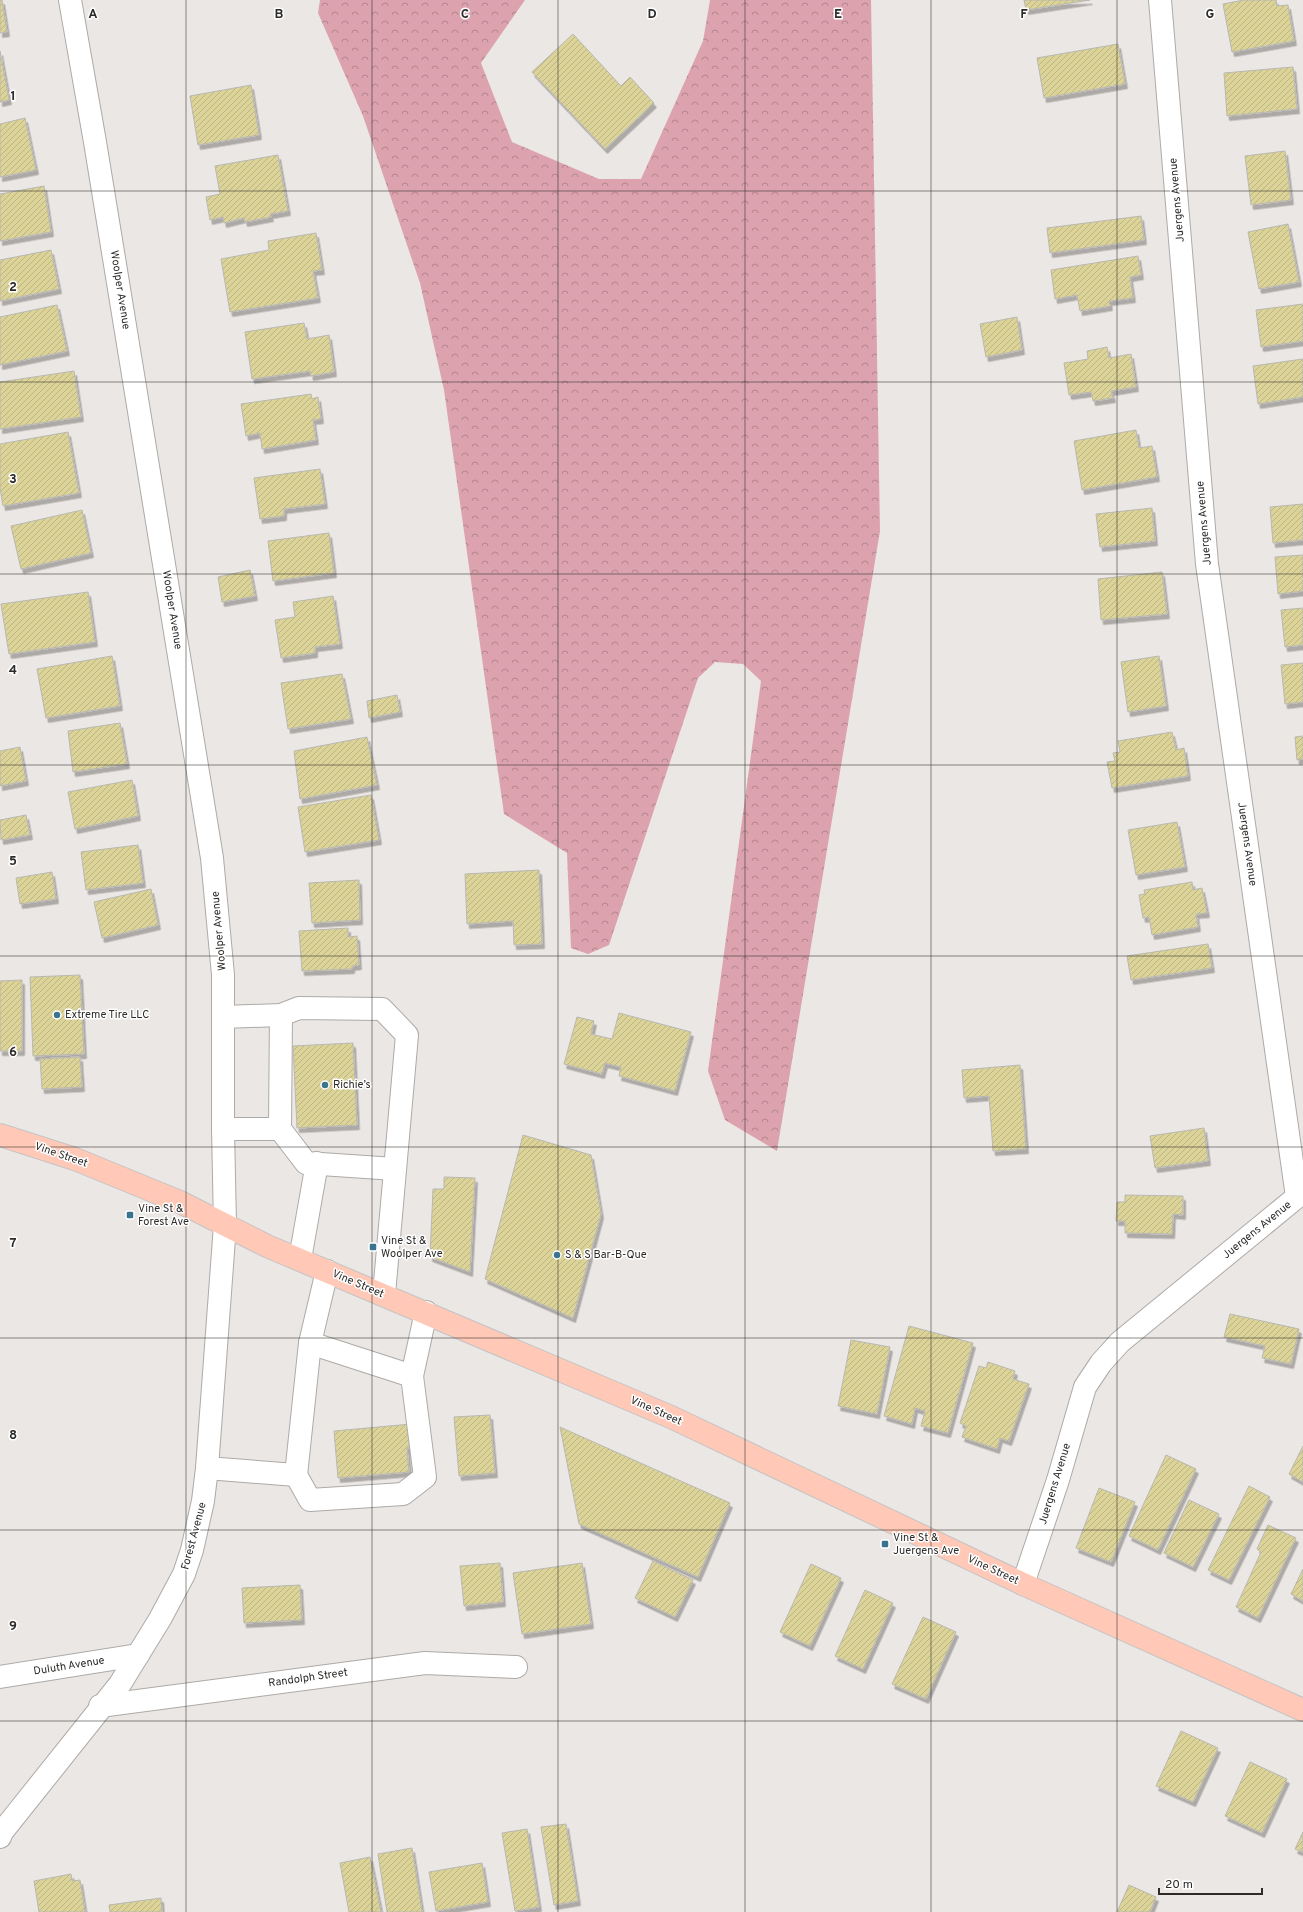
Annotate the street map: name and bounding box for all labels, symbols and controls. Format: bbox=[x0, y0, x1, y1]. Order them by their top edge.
text: A bbox=[88, 7, 98, 23]
text: B bbox=[275, 7, 284, 23]
text: C bbox=[461, 7, 469, 23]
text: D bbox=[647, 7, 657, 23]
text: E bbox=[834, 7, 842, 23]
text: F bbox=[1020, 7, 1028, 23]
text: G bbox=[1206, 7, 1215, 23]
text: 1 bbox=[10, 89, 16, 105]
street label: Juergens Avenue bbox=[1166, 157, 1188, 243]
street label: Woolper Avenue bbox=[107, 249, 133, 331]
text: 2 bbox=[9, 280, 17, 296]
text: 3 bbox=[9, 472, 17, 488]
street label: Juergens Avenue bbox=[1193, 480, 1215, 566]
street label: Woolper Avenue bbox=[159, 569, 185, 651]
text: 4 bbox=[9, 663, 17, 679]
street label: Juergens Avenue bbox=[1234, 801, 1260, 887]
text: 5 bbox=[9, 854, 17, 870]
street label: Woolper Avenue bbox=[209, 890, 229, 971]
place label: Extreme Tire LLC bbox=[65, 1008, 149, 1022]
marker: Extreme Tire LLC bbox=[52, 1010, 62, 1020]
text: 6 bbox=[9, 1045, 17, 1061]
place label: Richie’s bbox=[333, 1078, 371, 1092]
marker: Richie’s bbox=[320, 1080, 330, 1090]
street label: Vine Street bbox=[33, 1139, 89, 1171]
street label: Juergens Avenue bbox=[1220, 1198, 1294, 1262]
place label: Vine St & Forest Ave bbox=[138, 1202, 189, 1229]
marker: Vine St & Forest Ave bbox=[125, 1210, 135, 1220]
place label: Vine St & Woolper Ave bbox=[381, 1234, 443, 1261]
text: 7 bbox=[10, 1236, 17, 1252]
marker: Vine St & Woolper Ave bbox=[368, 1242, 378, 1252]
place label: S & S Bar-B-Que bbox=[565, 1248, 647, 1262]
marker: S & S Bar-B-Que bbox=[552, 1250, 562, 1260]
street label: Vine Street bbox=[330, 1267, 386, 1301]
street label: Vine Street bbox=[628, 1393, 684, 1429]
text: 8 bbox=[9, 1428, 17, 1444]
street label: Juergens Avenue bbox=[1036, 1441, 1074, 1527]
street label: Forest Avenue bbox=[178, 1501, 210, 1571]
place label: Vine St & Juergens Ave bbox=[893, 1531, 959, 1558]
marker: Vine St & Juergens Ave bbox=[880, 1539, 890, 1549]
street label: Vine Street bbox=[965, 1552, 1021, 1588]
text: 9 bbox=[9, 1619, 17, 1635]
street label: Duluth Avenue bbox=[32, 1653, 106, 1679]
street label: Randolph Street bbox=[267, 1666, 349, 1690]
scale bar bbox=[1159, 1870, 1262, 1896]
text: 20 m bbox=[1165, 1877, 1193, 1893]

